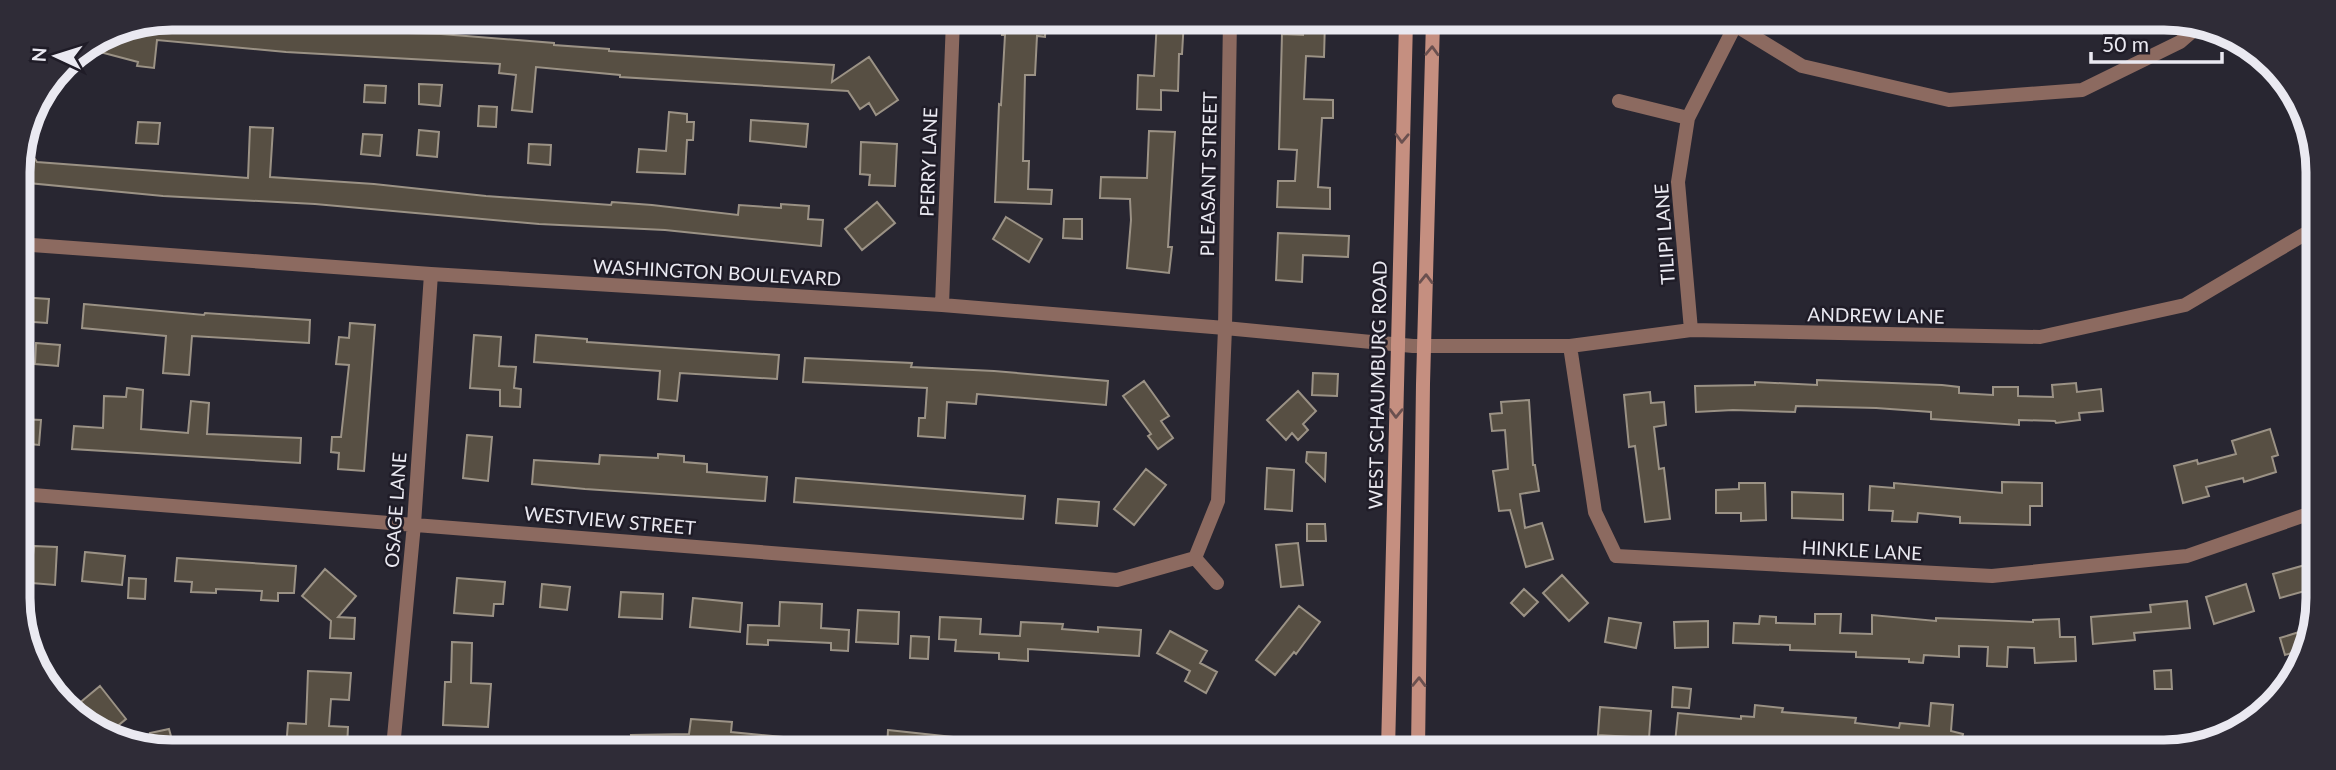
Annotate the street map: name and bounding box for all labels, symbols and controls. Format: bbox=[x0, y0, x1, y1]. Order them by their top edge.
north arrow bbox=[21, 21, 91, 91]
scale bar bbox=[2091, 21, 2222, 65]
text: 50 m bbox=[2102, 31, 2149, 56]
one-way arrow bbox=[1424, 45, 1440, 56]
text: N bbox=[27, 47, 51, 63]
street label: PLEASANT STREET bbox=[1195, 92, 1221, 256]
street label: PERRY LANE bbox=[915, 107, 941, 217]
one-way arrow bbox=[1395, 133, 1410, 144]
street label: TILIPI LANE bbox=[1649, 183, 1679, 285]
street label: WASHINGTON BOULEVARD bbox=[592, 254, 842, 290]
street label: WEST SCHAUMBURG ROAD bbox=[1363, 260, 1391, 510]
one-way arrow bbox=[1419, 273, 1434, 284]
street label: ANDREW LANE bbox=[1807, 302, 1945, 328]
one-way arrow bbox=[1388, 408, 1403, 419]
street label: OSAGE LANE bbox=[379, 452, 411, 568]
street label: WESTVIEW STREET bbox=[523, 501, 697, 539]
street label: HINKLE LANE bbox=[1801, 535, 1923, 565]
one-way arrow bbox=[1411, 676, 1427, 687]

